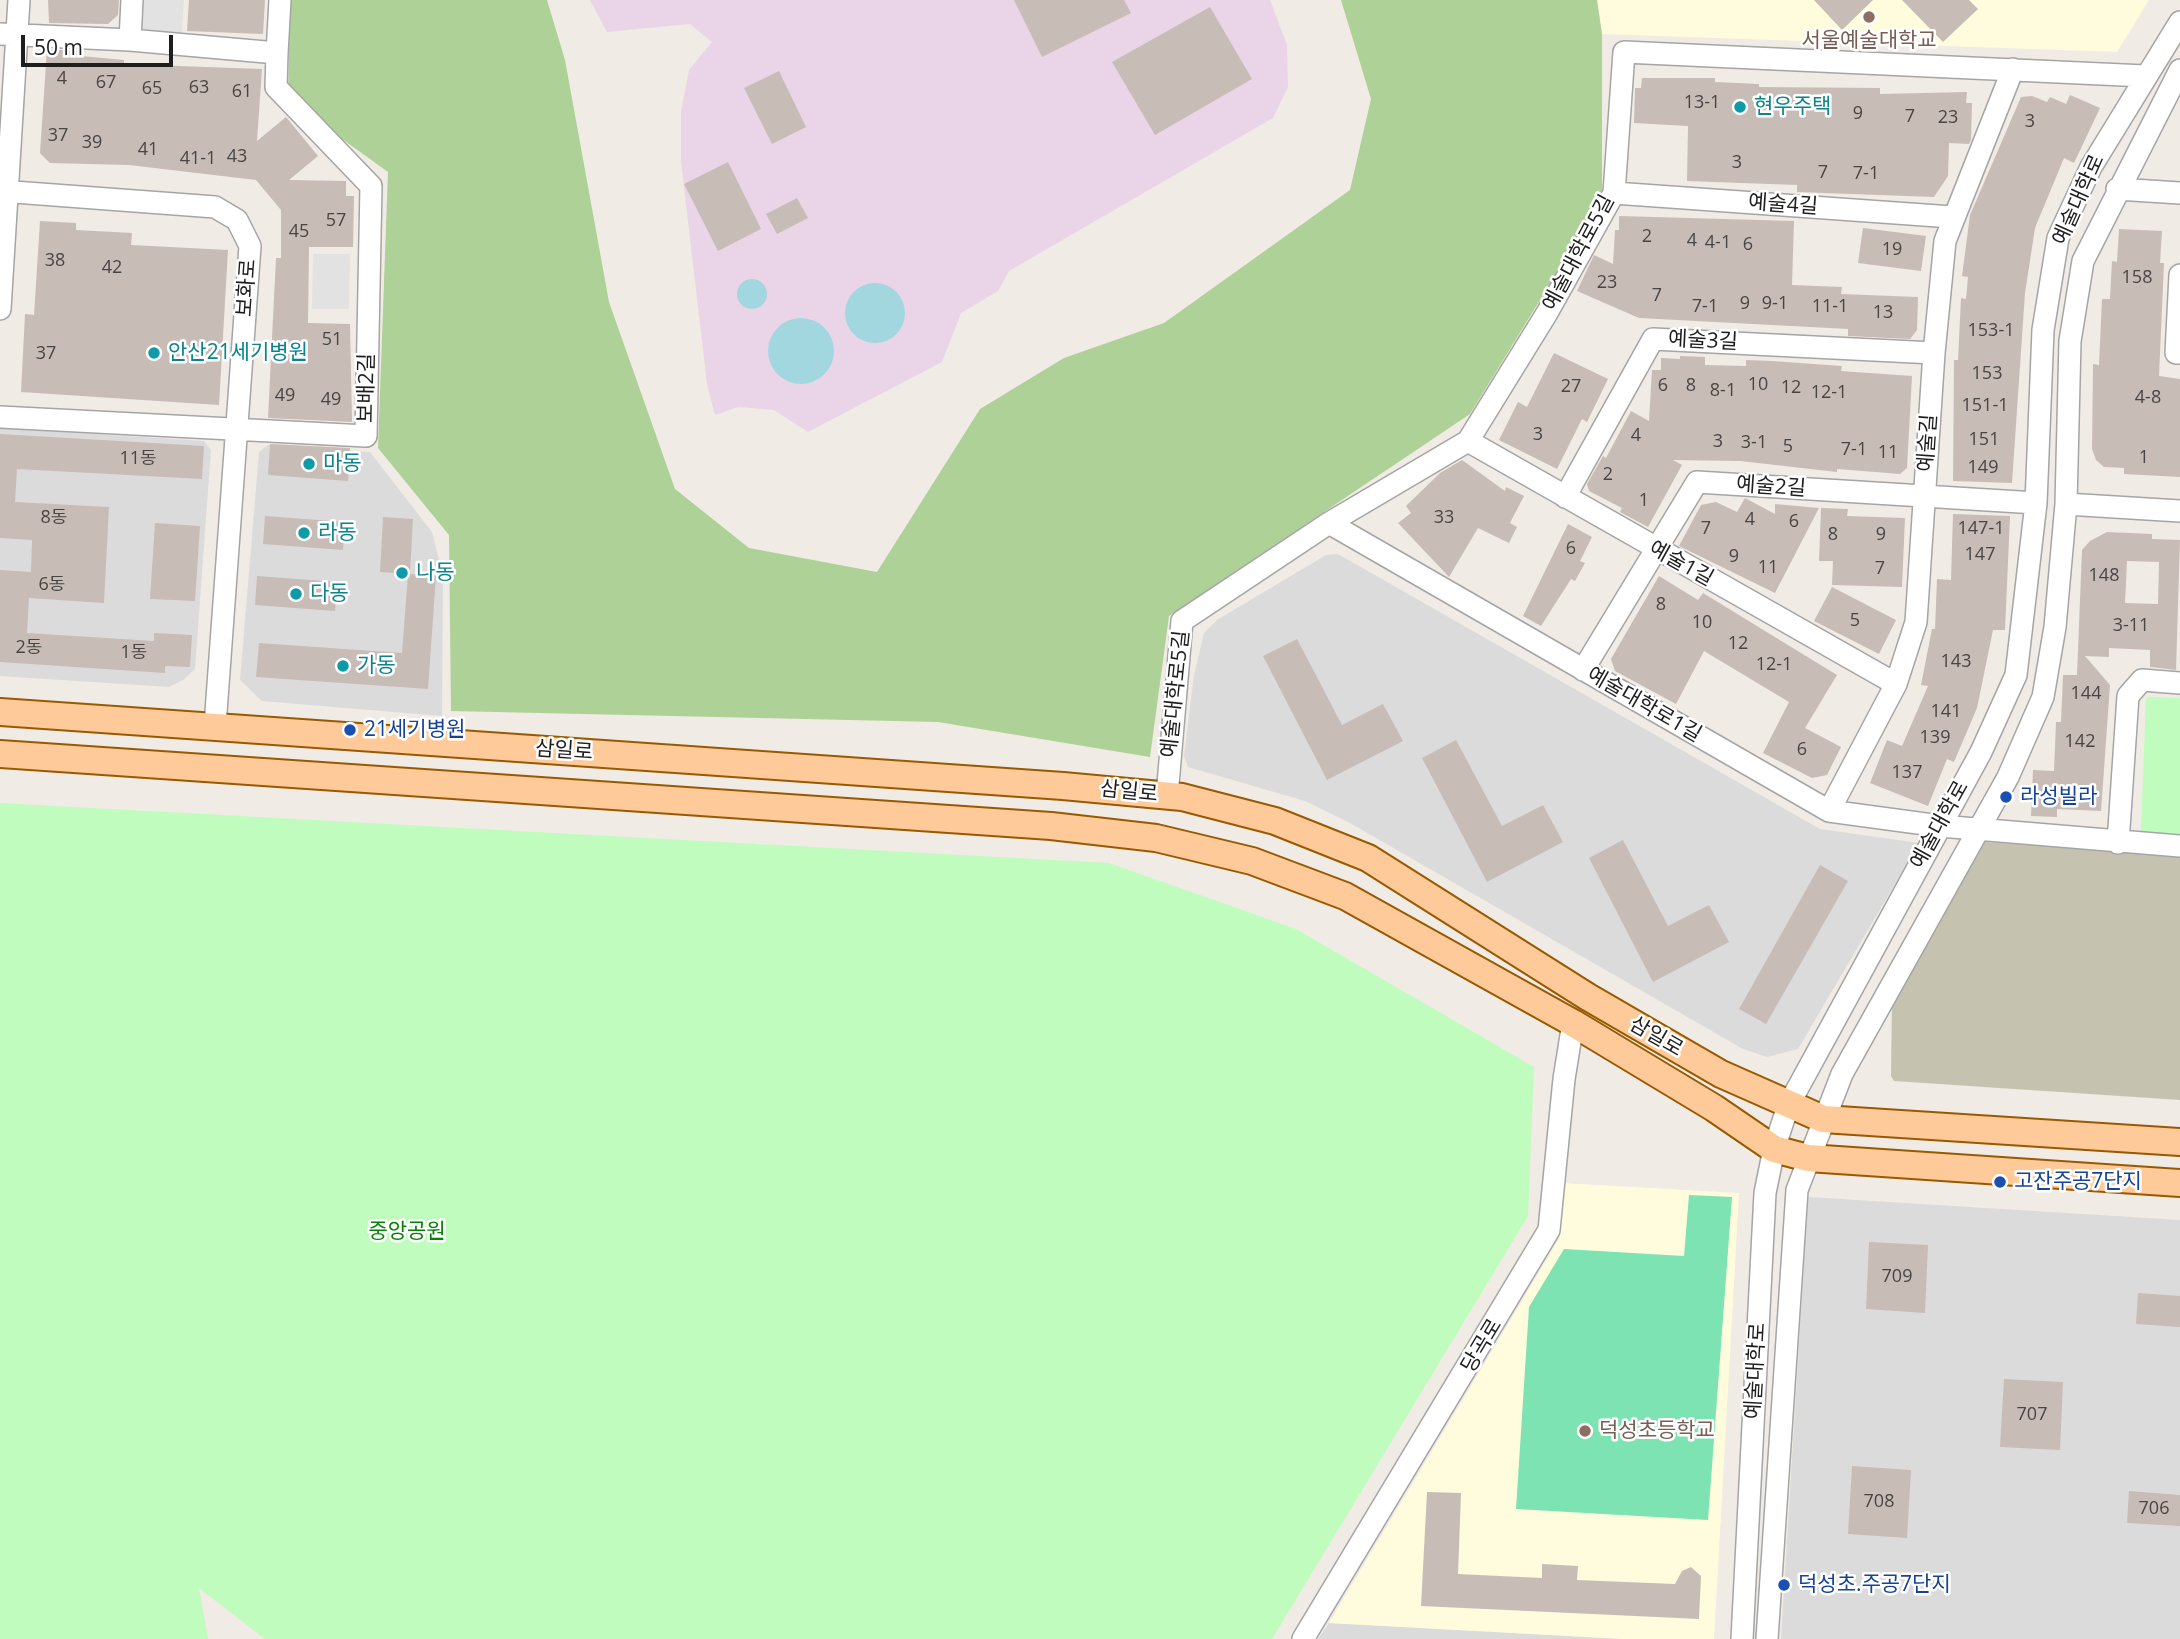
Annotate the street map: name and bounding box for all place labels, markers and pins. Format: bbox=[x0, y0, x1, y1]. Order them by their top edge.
marker: 서울예술대학교 bbox=[1861, 9, 1877, 25]
place label: 서울예술대학교 bbox=[1801, 28, 1937, 54]
place label: 현우주택 bbox=[1754, 94, 1831, 120]
marker: 현우주택 bbox=[1732, 99, 1748, 115]
place label: 안산21세기병원 bbox=[168, 340, 308, 366]
marker: 안산21세기병원 bbox=[146, 345, 162, 361]
place label: 마동 bbox=[323, 451, 362, 477]
marker: 마동 bbox=[301, 456, 317, 472]
place label: 라동 bbox=[318, 520, 357, 546]
marker: 라동 bbox=[296, 525, 312, 541]
place label: 나동 bbox=[416, 560, 455, 586]
marker: 나동 bbox=[394, 565, 410, 581]
place label: 다동 bbox=[310, 581, 349, 607]
marker: 다동 bbox=[288, 586, 304, 602]
place label: 가동 bbox=[357, 653, 396, 679]
marker: 가동 bbox=[335, 658, 351, 674]
place label: 21세기병원 bbox=[364, 717, 465, 743]
marker: 21세기병원 bbox=[342, 722, 358, 738]
place label: 라성빌라 bbox=[2020, 784, 2097, 810]
marker: 라성빌라 bbox=[1998, 789, 2014, 805]
place label: 고잔주공7단지 bbox=[2014, 1169, 2142, 1195]
marker: 고잔주공7단지 bbox=[1992, 1174, 2008, 1190]
place label: 덕성초등학교 bbox=[1599, 1418, 1715, 1444]
marker: 덕성초등학교 bbox=[1577, 1423, 1593, 1439]
place label: 덕성초.주공7단지 bbox=[1798, 1572, 1951, 1598]
marker: 덕성초.주공7단지 bbox=[1776, 1577, 1792, 1593]

